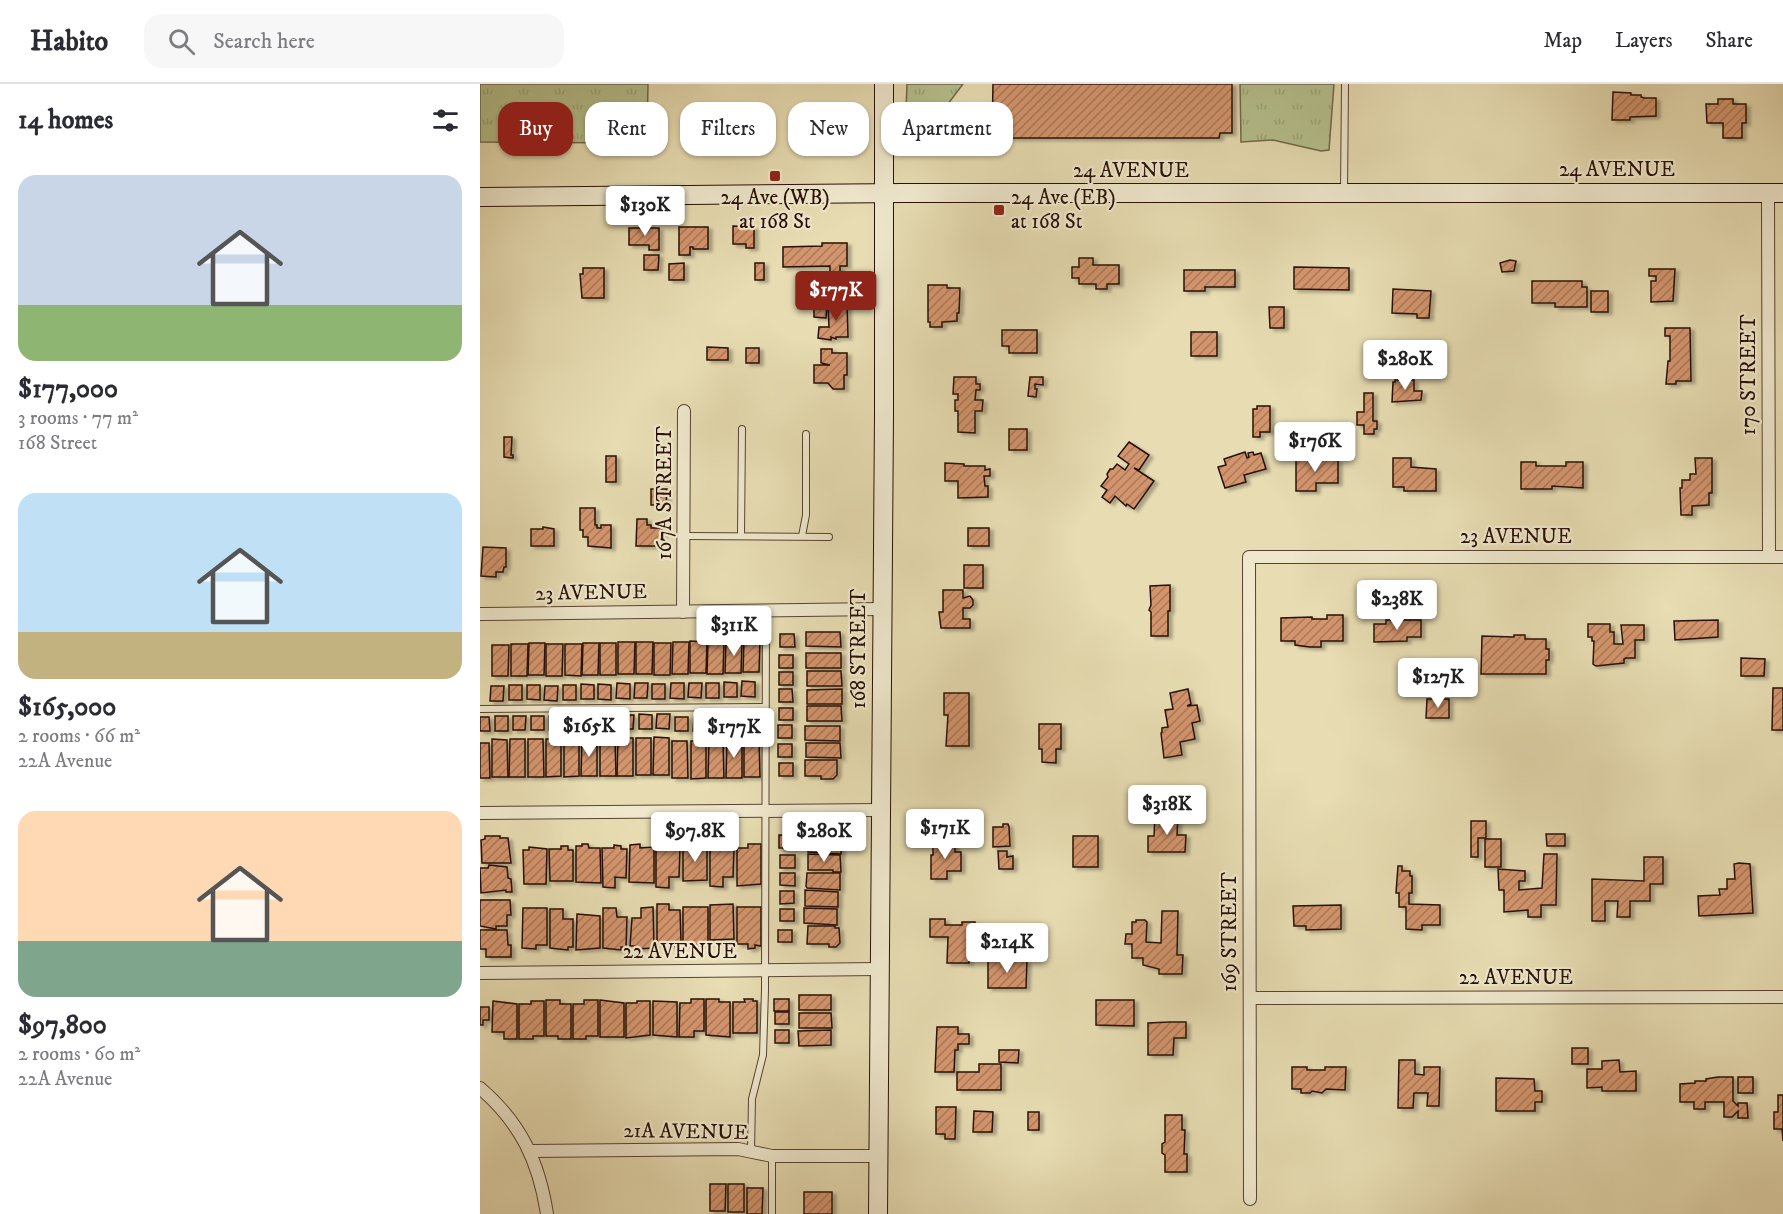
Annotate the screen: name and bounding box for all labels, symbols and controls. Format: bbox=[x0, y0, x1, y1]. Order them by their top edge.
search box bbox=[144, 14, 564, 68]
text: Habito bbox=[30, 24, 108, 59]
icon: search bbox=[165, 25, 198, 58]
text: Search here bbox=[213, 28, 315, 55]
text: Map bbox=[1543, 28, 1582, 54]
text: Layers bbox=[1615, 28, 1673, 54]
text: Share bbox=[1706, 28, 1753, 54]
chip: Buy bbox=[498, 102, 573, 156]
chip: Rent bbox=[585, 102, 668, 156]
chip: Filters bbox=[680, 102, 776, 156]
chip: New bbox=[788, 102, 869, 156]
chip: Apartment bbox=[881, 102, 1013, 156]
text: 14 homes bbox=[18, 104, 113, 137]
icon: filters bbox=[429, 104, 462, 137]
street label: 24 AVENUE bbox=[1559, 157, 1675, 183]
street label: 24 AVENUE bbox=[1073, 158, 1189, 184]
marker: 24 Ave (WB) at 168 St bbox=[768, 169, 782, 183]
place label: 24 Ave (WB) at 168 St bbox=[720, 185, 830, 235]
place label: 24 Ave (EB) at 168 St bbox=[1011, 185, 1116, 235]
pin: $130K bbox=[603, 186, 687, 237]
text: $130K bbox=[620, 193, 670, 218]
marker: 24 Ave (EB) at 168 St bbox=[992, 203, 1006, 217]
icon: home bbox=[186, 214, 294, 322]
pin: $177K bbox=[794, 271, 878, 322]
text: $177K bbox=[809, 278, 863, 303]
street label: 170 STREET bbox=[1736, 314, 1762, 436]
pin: $280K bbox=[1363, 340, 1447, 391]
text: $280K bbox=[1377, 347, 1433, 372]
text: $177,000 bbox=[18, 373, 118, 406]
text: 3 rooms · 77 m² bbox=[18, 406, 138, 431]
pin: $176K bbox=[1273, 422, 1357, 473]
street label: 167A STREET bbox=[652, 426, 678, 560]
text: $176K bbox=[1288, 429, 1342, 454]
text: 168 Street bbox=[18, 431, 97, 456]
street label: 23 AVENUE bbox=[1460, 524, 1572, 550]
icon: home bbox=[186, 532, 294, 640]
street label: 23 AVENUE bbox=[535, 579, 647, 607]
pin: $238K bbox=[1355, 580, 1439, 631]
text: $238K bbox=[1371, 587, 1423, 612]
street label: 168 STREET bbox=[846, 589, 872, 709]
pin: $311K bbox=[692, 606, 776, 657]
text: $311K bbox=[710, 613, 758, 638]
pin: $127K bbox=[1396, 658, 1480, 709]
text: $127K bbox=[1412, 665, 1464, 690]
text: $165,000 bbox=[18, 691, 116, 724]
pin: $165K bbox=[547, 707, 631, 758]
pin: $177K bbox=[692, 708, 776, 759]
text: $165K bbox=[563, 714, 615, 739]
text: $177K bbox=[707, 715, 761, 740]
text: 2 rooms · 66 m² bbox=[18, 724, 140, 749]
text: 22A Avenue bbox=[18, 749, 112, 774]
pin: $318K bbox=[1125, 785, 1209, 836]
text: $318K bbox=[1142, 792, 1192, 817]
pin: $171K bbox=[903, 809, 987, 860]
pin: $97.8K bbox=[646, 812, 744, 863]
pin: $280K bbox=[782, 812, 866, 863]
text: $171K bbox=[920, 816, 970, 841]
text: $97.8K bbox=[665, 819, 725, 844]
text: $280K bbox=[796, 819, 852, 844]
icon: home bbox=[186, 850, 294, 958]
street label: 169 STREET bbox=[1217, 872, 1243, 992]
pin: $214K bbox=[965, 923, 1049, 974]
text: $214K bbox=[980, 930, 1034, 955]
street label: 22 AVENUE bbox=[623, 939, 737, 965]
street label: 22 AVENUE bbox=[1459, 965, 1573, 991]
text: $97,800 bbox=[18, 1009, 107, 1042]
text: 2 rooms · 60 m² bbox=[18, 1042, 140, 1067]
text: 22A Avenue bbox=[18, 1067, 112, 1092]
street label: 21A AVENUE bbox=[623, 1118, 749, 1146]

